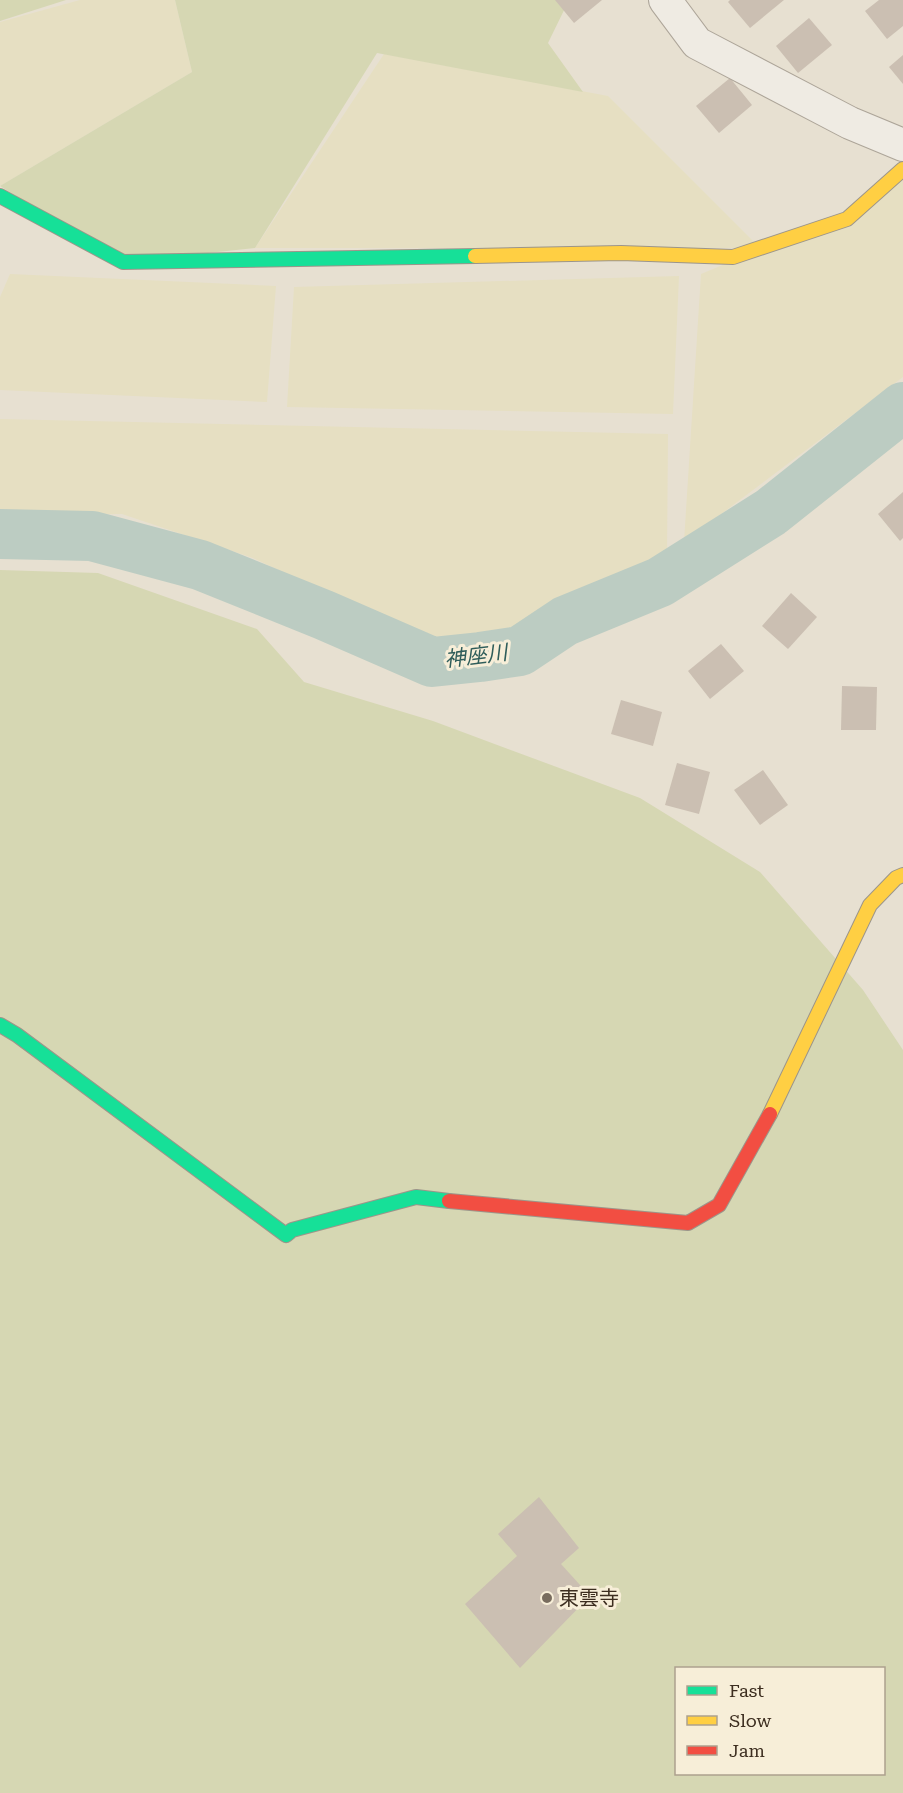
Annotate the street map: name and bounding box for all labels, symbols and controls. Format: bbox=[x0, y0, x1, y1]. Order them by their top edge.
water label: 神座川 bbox=[443, 640, 511, 672]
place label: 東雲寺 bbox=[559, 1586, 619, 1610]
marker: 東雲寺 bbox=[540, 1591, 554, 1605]
legend bbox=[675, 1667, 885, 1775]
text: Fast bbox=[729, 1680, 764, 1701]
text: Slow bbox=[729, 1710, 771, 1731]
text: Jam bbox=[729, 1740, 765, 1761]

